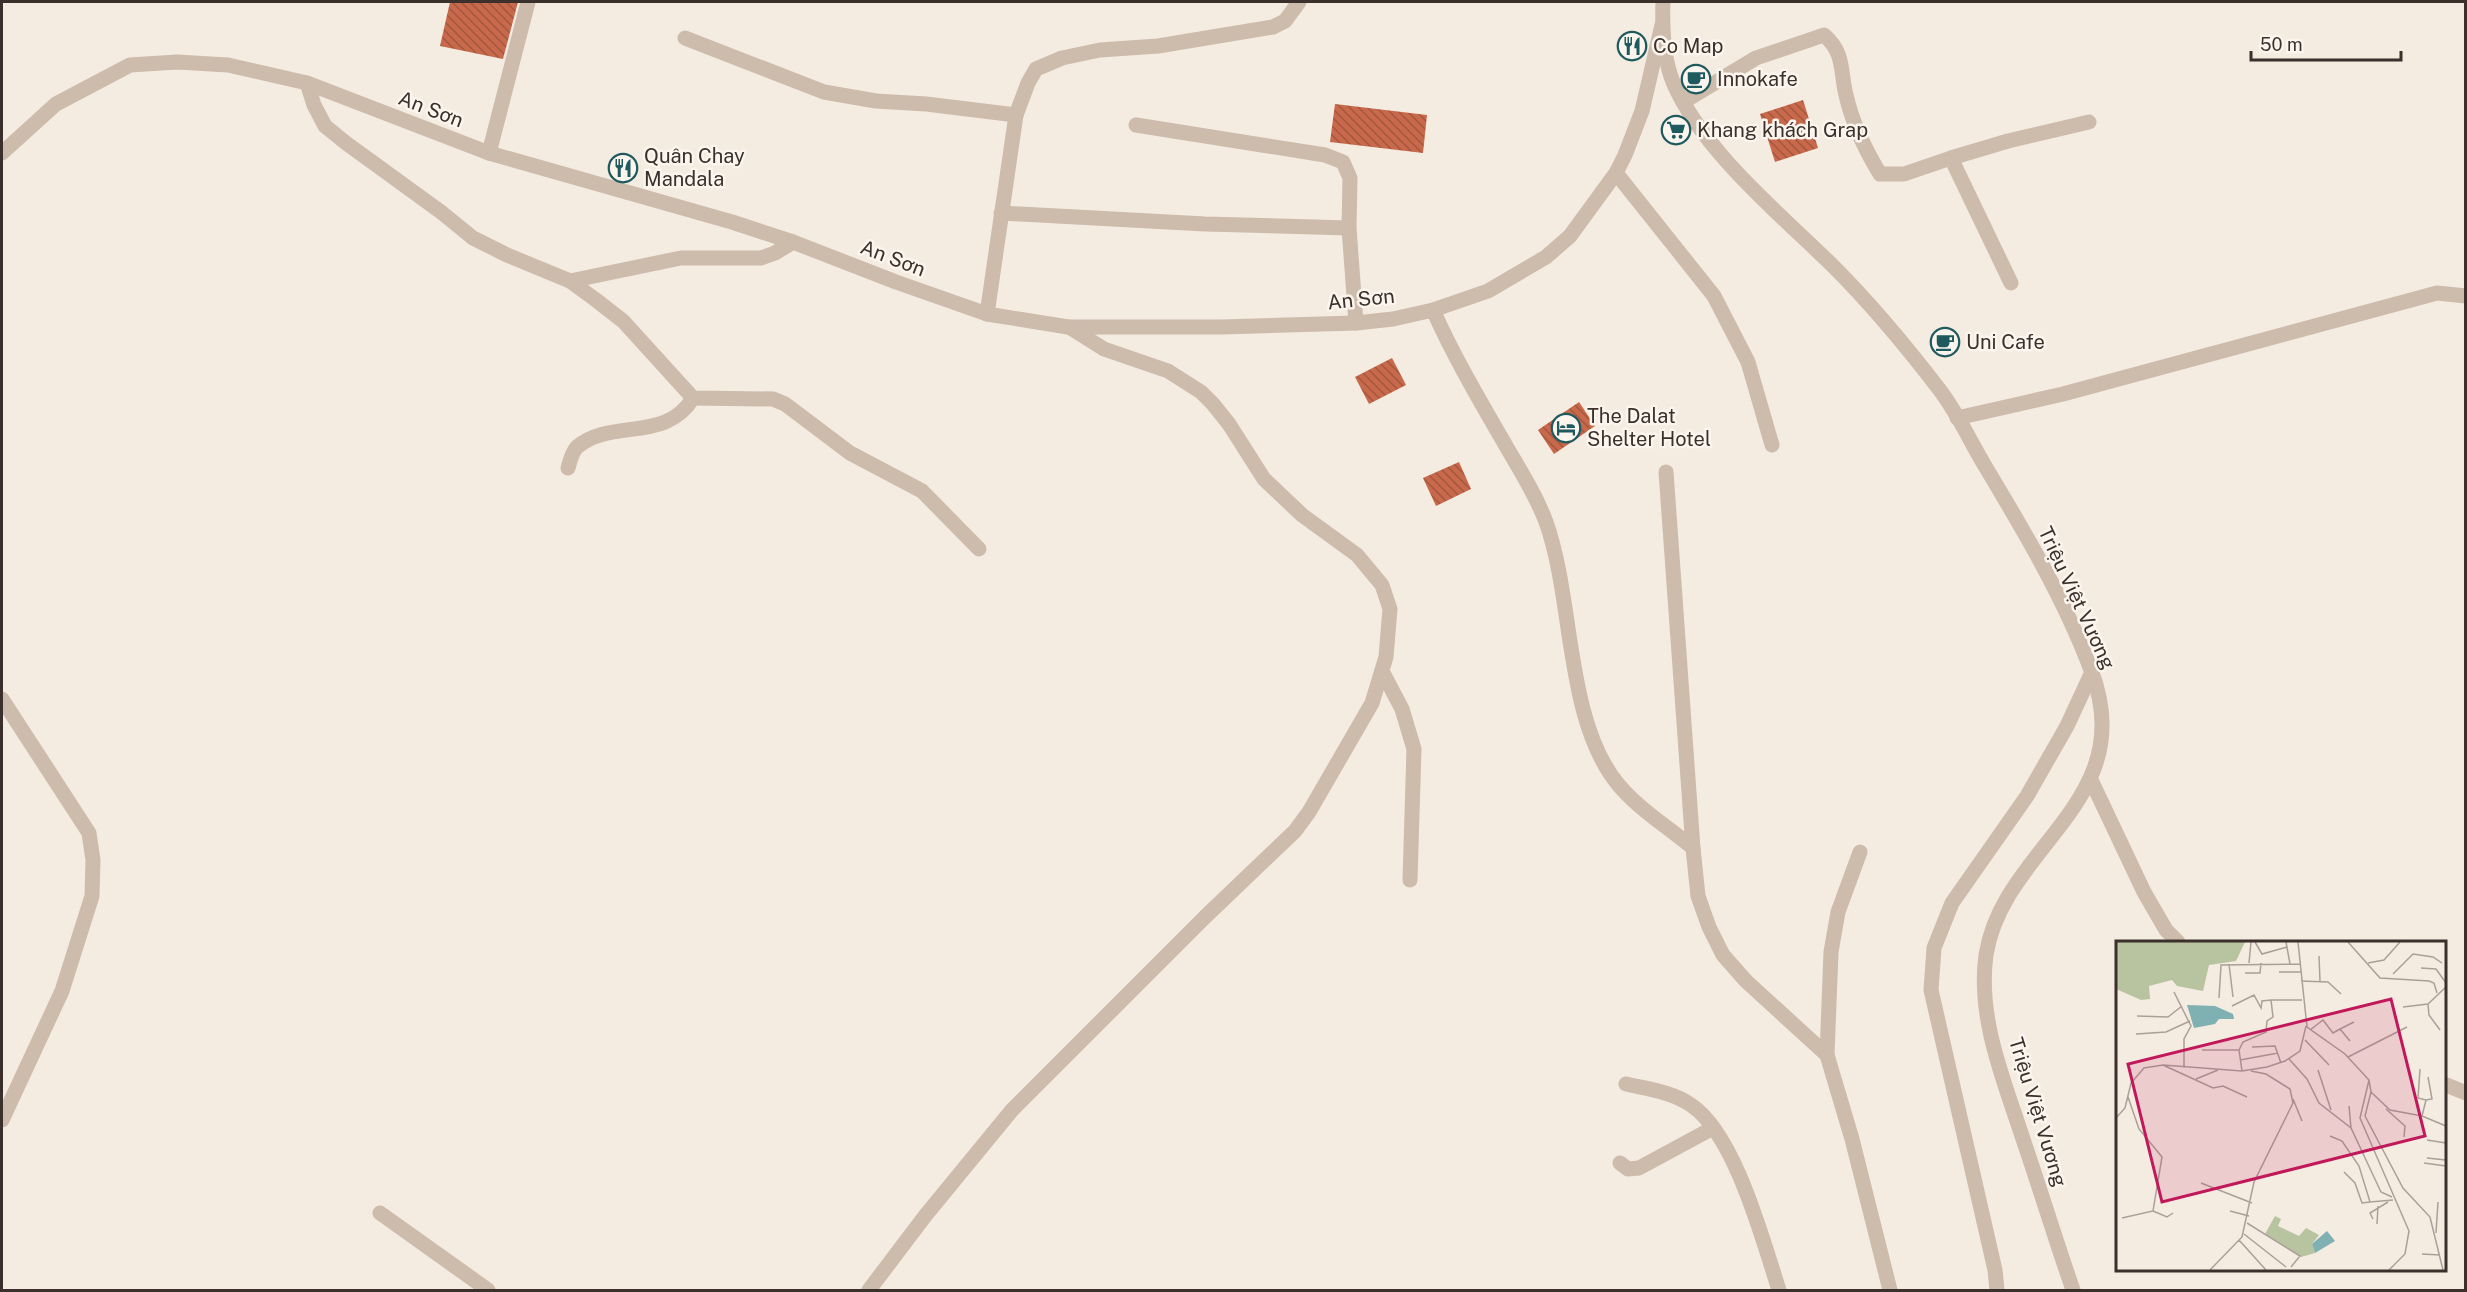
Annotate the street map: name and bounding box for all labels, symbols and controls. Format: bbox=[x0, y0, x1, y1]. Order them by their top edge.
scale bar bbox=[2251, 24, 2401, 62]
restaurant icon: Co Map bbox=[1616, 30, 1648, 62]
place label: Co Map bbox=[1653, 34, 1723, 58]
text: 50 m bbox=[2260, 34, 2303, 55]
cafe icon: Innokafe bbox=[1680, 63, 1712, 95]
place label: Innokafe bbox=[1717, 67, 1798, 91]
street label: An Sơn bbox=[395, 86, 467, 132]
supermarket icon: Khang khách Grap bbox=[1660, 114, 1692, 146]
place label: Khang khách Grap bbox=[1697, 118, 1868, 142]
place label: Quân Chay Mandala bbox=[644, 144, 745, 191]
restaurant icon: Quân Chay Mandala bbox=[607, 152, 639, 184]
street label: An Sơn bbox=[857, 235, 929, 281]
street label: An Sơn bbox=[1326, 284, 1396, 314]
cafe icon: Uni Cafe bbox=[1929, 326, 1961, 358]
place label: Uni Cafe bbox=[1966, 330, 2045, 354]
place label: The Dalat Shelter Hotel bbox=[1587, 404, 1711, 451]
hotel icon: The Dalat Shelter Hotel bbox=[1550, 412, 1582, 444]
street label: Triệu Việt Vương bbox=[2033, 523, 2121, 673]
inset map bbox=[2116, 941, 2446, 1271]
street label: Triệu Việt Vương bbox=[2004, 1034, 2072, 1190]

